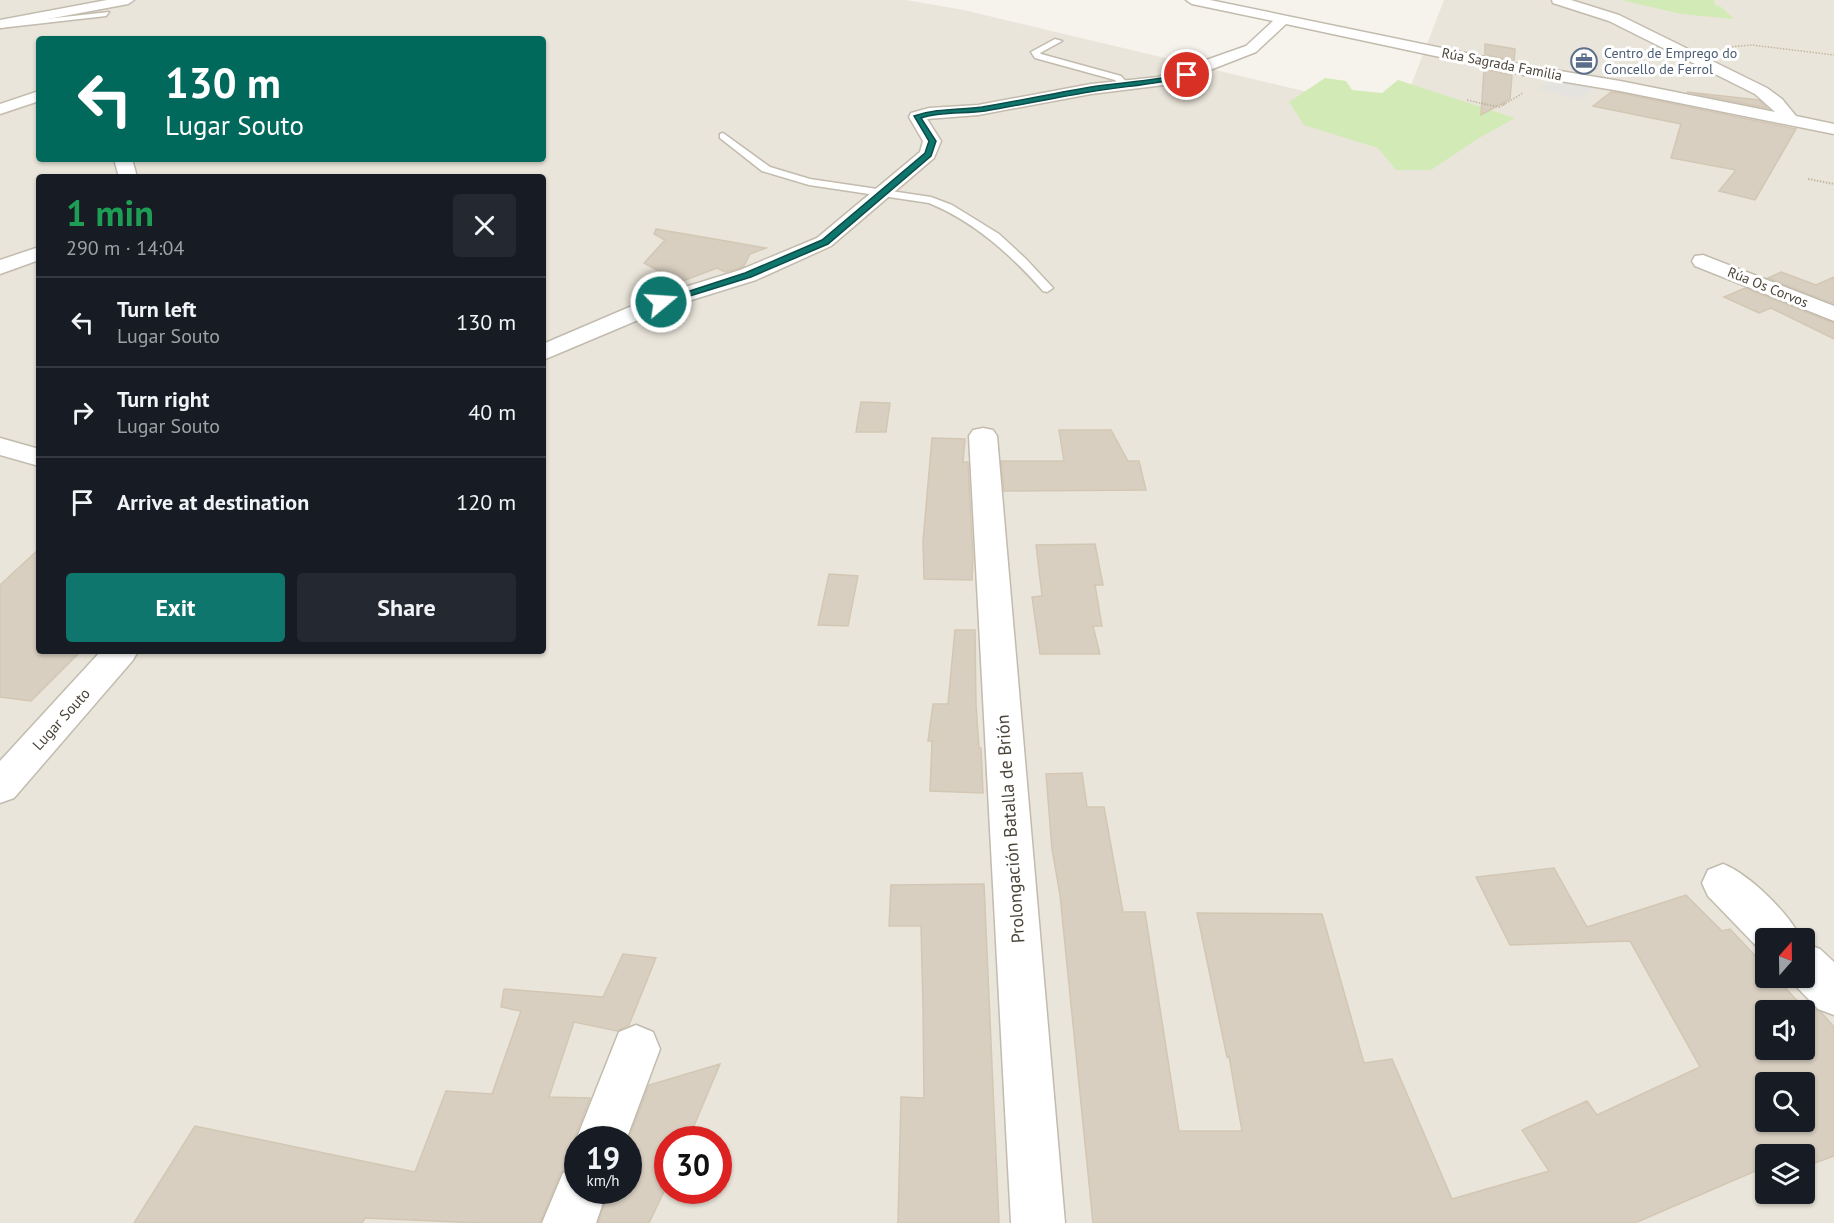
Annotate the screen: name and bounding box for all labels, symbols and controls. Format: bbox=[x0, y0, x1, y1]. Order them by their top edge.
street label: Rúa Sagrada Familia bbox=[1440, 43, 1564, 85]
place label: Centro de Emprego do Concello de Ferrol bbox=[1604, 44, 1737, 78]
office icon: Centro de Emprego do Concello de Ferrol bbox=[1569, 46, 1599, 76]
pin bbox=[1161, 49, 1212, 100]
text: 130 m bbox=[165, 55, 281, 110]
icon: arrive bbox=[1170, 58, 1203, 91]
icon: left bbox=[66, 60, 144, 138]
text: Lugar Souto bbox=[165, 108, 304, 142]
text: 1 min bbox=[66, 189, 154, 236]
button: close bbox=[453, 194, 516, 257]
text: 290 m · 14:04 bbox=[66, 235, 184, 261]
street label: Rúa Os Corvos bbox=[1725, 263, 1811, 311]
position arrow bbox=[629, 270, 693, 334]
text: Turn left bbox=[117, 295, 197, 323]
icon: left bbox=[66, 306, 99, 339]
text: 130 m bbox=[456, 308, 516, 336]
text: Lugar Souto bbox=[117, 323, 220, 349]
text: Turn right bbox=[117, 385, 209, 413]
icon: right bbox=[66, 396, 99, 429]
text: 40 m bbox=[468, 398, 516, 426]
text: Lugar Souto bbox=[117, 413, 220, 439]
icon: arrive bbox=[66, 486, 99, 519]
text: Arrive at destination bbox=[117, 488, 309, 516]
text: 120 m bbox=[456, 488, 516, 516]
button: Exit bbox=[66, 573, 285, 642]
button: Share bbox=[297, 573, 516, 642]
street label: Lugar Souto bbox=[28, 684, 94, 754]
street label: Prolongación Batalla de Brión bbox=[991, 714, 1029, 944]
north arrow bbox=[1755, 928, 1815, 988]
map controls bbox=[1755, 928, 1815, 1204]
button: sound bbox=[1755, 1000, 1815, 1060]
button: search bbox=[1755, 1072, 1815, 1132]
speed limit sign: 30 bbox=[654, 1126, 732, 1204]
text: 19 bbox=[586, 1138, 620, 1177]
button: layers bbox=[1755, 1144, 1815, 1204]
text: km/h bbox=[587, 1171, 619, 1190]

